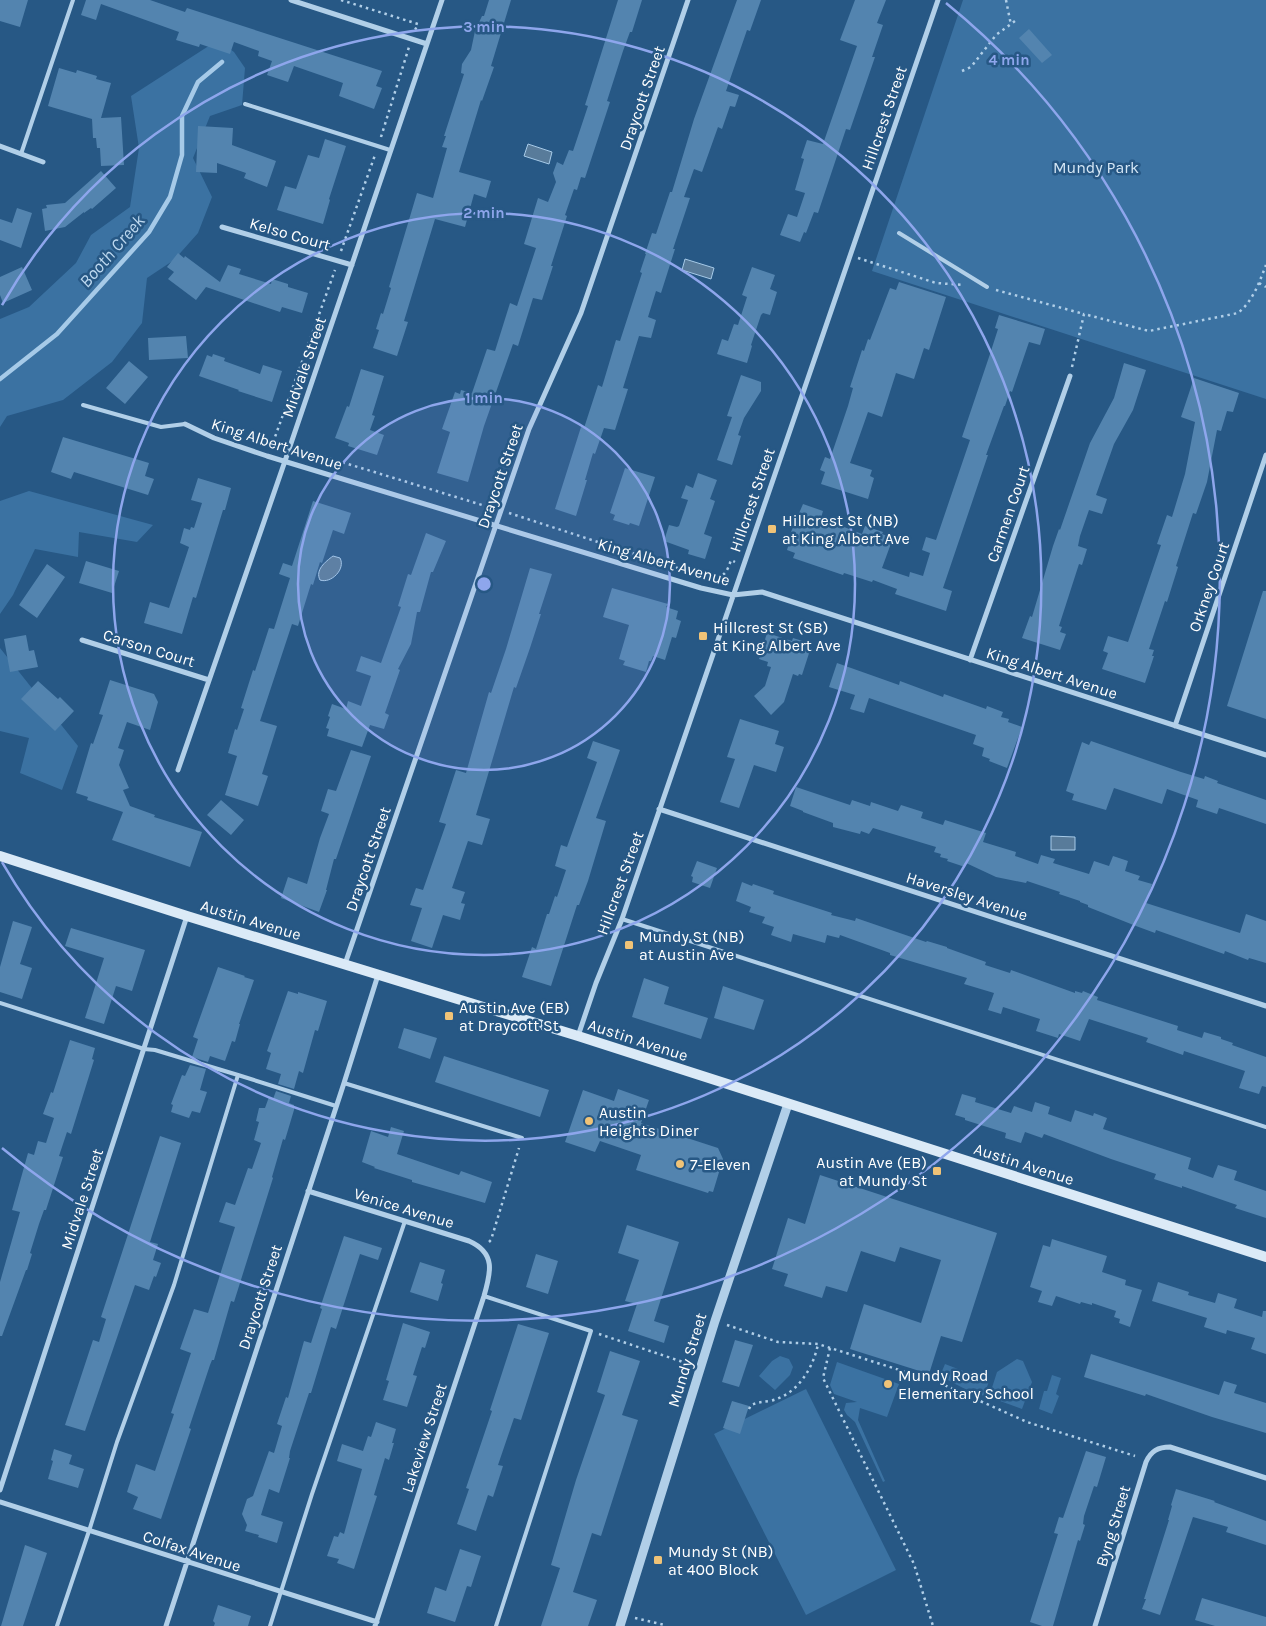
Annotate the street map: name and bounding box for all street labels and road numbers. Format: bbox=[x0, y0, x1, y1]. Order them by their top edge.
street label: Draycott Street bbox=[615, 43, 669, 153]
street label: Hillcrest Street bbox=[857, 63, 911, 173]
street label: Kelso Court bbox=[247, 213, 333, 255]
street label: Midvale Street bbox=[278, 314, 330, 420]
street label: King Albert Avenue bbox=[209, 414, 345, 474]
street label: Draycott Street bbox=[473, 421, 527, 531]
street label: Hillcrest Street bbox=[725, 445, 779, 555]
street label: Carmen Court bbox=[983, 463, 1033, 565]
street label: King Albert Avenue bbox=[596, 534, 732, 590]
street label: Orkney Court bbox=[1185, 539, 1233, 635]
street label: Carson Court bbox=[101, 625, 197, 671]
street label: King Albert Avenue bbox=[984, 643, 1120, 703]
street label: Draycott Street bbox=[341, 804, 395, 914]
street label: Hillcrest Street bbox=[592, 829, 648, 937]
street label: Haversley Avenue bbox=[904, 867, 1030, 925]
street label: Austin Avenue bbox=[198, 896, 304, 944]
street label: Austin Avenue bbox=[586, 1015, 690, 1065]
street label: Austin Avenue bbox=[972, 1139, 1076, 1189]
street label: Midvale Street bbox=[57, 1146, 107, 1252]
street label: Venice Avenue bbox=[351, 1184, 457, 1232]
street label: Draycott Street bbox=[234, 1242, 286, 1352]
street label: Mundy Street bbox=[664, 1311, 710, 1409]
street label: Lakeview Street bbox=[397, 1381, 451, 1495]
street label: Byng Street bbox=[1092, 1483, 1134, 1569]
street label: Colfax Avenue bbox=[141, 1526, 243, 1576]

